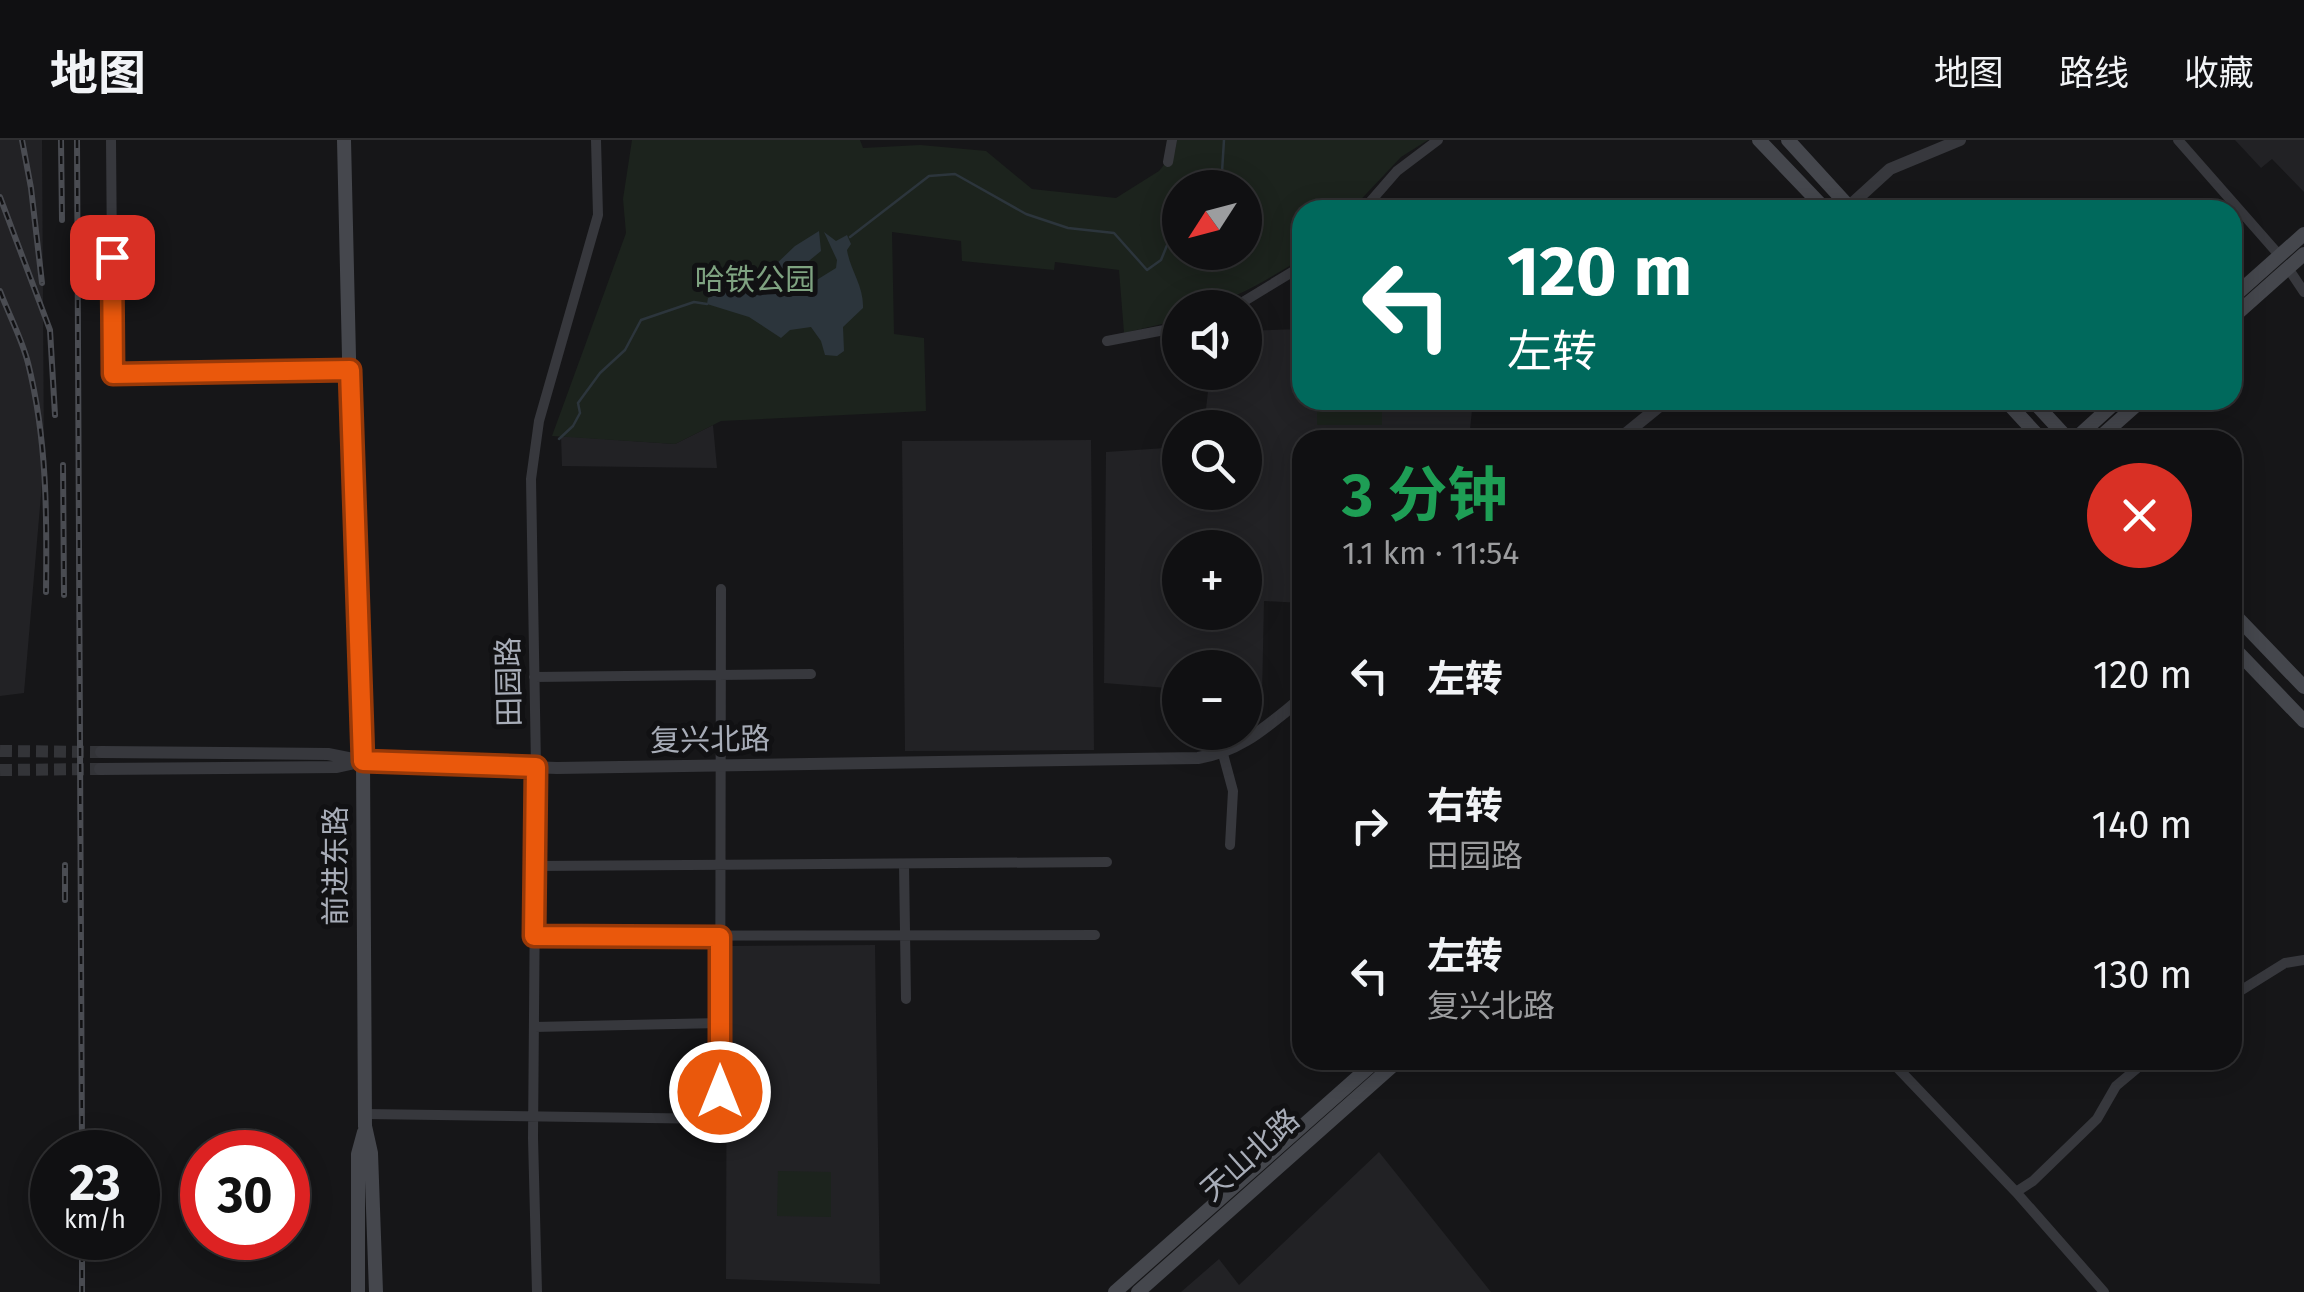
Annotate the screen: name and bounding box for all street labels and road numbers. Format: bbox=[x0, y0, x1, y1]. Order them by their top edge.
street label: 田园路 bbox=[490, 637, 528, 727]
street label: 复兴北路 bbox=[650, 721, 770, 759]
street label: 前进东路 bbox=[318, 806, 354, 926]
street label: 天山北路 bbox=[1193, 1101, 1307, 1209]

